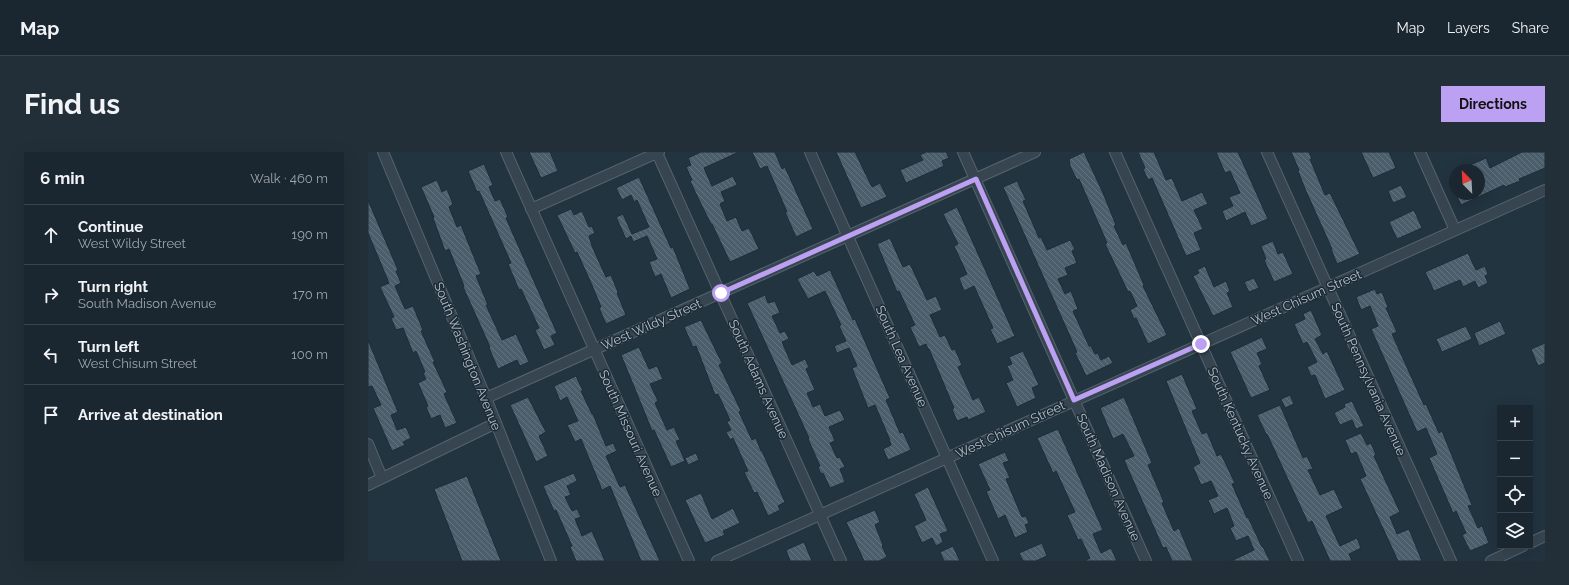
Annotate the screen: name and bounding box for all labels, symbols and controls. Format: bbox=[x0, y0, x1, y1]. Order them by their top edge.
text: Map bbox=[20, 17, 59, 39]
text: Map bbox=[1397, 20, 1425, 36]
text: Layers bbox=[1447, 20, 1490, 36]
text: Share bbox=[1512, 20, 1549, 36]
button: Directions bbox=[1441, 86, 1545, 122]
text: Find us bbox=[24, 88, 120, 121]
north arrow bbox=[1449, 164, 1485, 200]
text: 6 min bbox=[40, 168, 85, 188]
text: Walk · 460 m bbox=[250, 171, 328, 186]
text: Continue bbox=[78, 218, 143, 236]
icon: ahead bbox=[40, 224, 62, 246]
text: 190 m bbox=[292, 227, 328, 242]
text: West Wildy Street bbox=[78, 236, 186, 251]
street label: West Chisum Street bbox=[1249, 266, 1364, 328]
text: Turn right bbox=[78, 278, 148, 296]
street label: South Washington Avenue bbox=[431, 280, 504, 433]
icon: right bbox=[40, 284, 62, 306]
route start bbox=[712, 284, 730, 302]
text: 170 m bbox=[292, 287, 328, 302]
street label: West Wildy Street bbox=[599, 295, 704, 353]
text: South Madison Avenue bbox=[78, 296, 216, 311]
street label: South Pennsylvania Avenue bbox=[1328, 300, 1409, 458]
street label: South Lea Avenue bbox=[872, 303, 931, 410]
street label: South Adams Avenue bbox=[726, 317, 792, 441]
route end bbox=[1192, 335, 1210, 353]
text: Turn left bbox=[78, 338, 139, 356]
icon: left bbox=[40, 344, 62, 366]
text: 100 m bbox=[291, 347, 328, 362]
text: West Chisum Street bbox=[78, 356, 197, 371]
street label: South Kentucky Avenue bbox=[1205, 365, 1277, 502]
street label: South Missouri Avenue bbox=[596, 368, 665, 499]
street label: West Chisum Street bbox=[953, 397, 1068, 461]
icon: arrive bbox=[40, 404, 62, 426]
map controls bbox=[1497, 405, 1533, 549]
button: + bbox=[1497, 405, 1533, 441]
text: Arrive at destination bbox=[78, 406, 223, 424]
street label: South Madison Avenue bbox=[1074, 411, 1144, 544]
button: − bbox=[1497, 441, 1533, 477]
button: locate bbox=[1497, 477, 1533, 513]
button: layers bbox=[1497, 513, 1533, 549]

